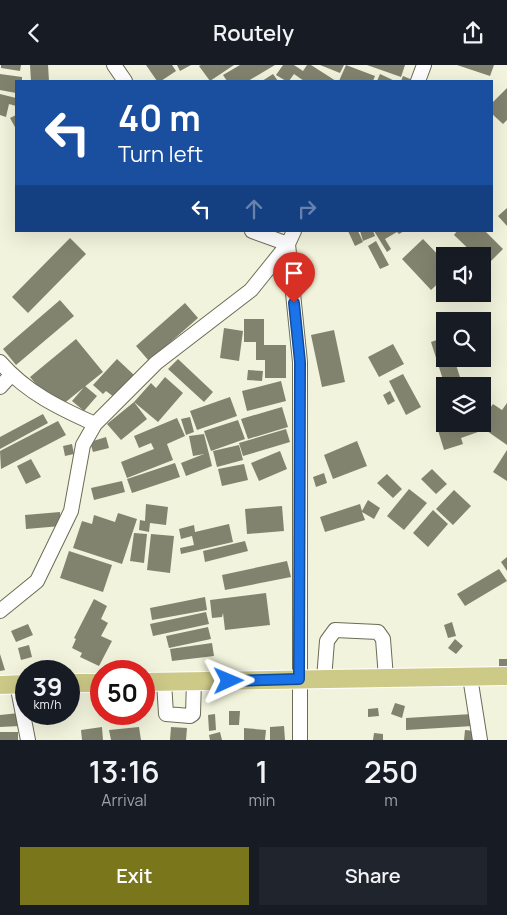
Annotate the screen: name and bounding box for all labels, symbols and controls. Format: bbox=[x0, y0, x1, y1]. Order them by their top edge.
text: Routely bbox=[213, 18, 294, 48]
icon: back bbox=[20, 19, 48, 47]
icon: share bbox=[459, 19, 487, 47]
text: 40 m bbox=[118, 94, 201, 142]
icon: left bbox=[35, 100, 100, 165]
text: Turn left bbox=[118, 139, 203, 169]
icon: left bbox=[187, 195, 215, 223]
icon: ahead bbox=[240, 195, 268, 223]
icon: right bbox=[293, 195, 321, 223]
map controls bbox=[436, 247, 491, 432]
button: sound bbox=[436, 247, 491, 302]
pin bbox=[273, 252, 315, 303]
icon: arrive bbox=[280, 259, 308, 287]
button: search bbox=[436, 312, 491, 367]
button: layers bbox=[436, 377, 491, 432]
position arrow bbox=[202, 654, 254, 706]
speed limit sign: 50 bbox=[90, 660, 155, 725]
text: 39 bbox=[32, 669, 63, 704]
text: km/h bbox=[34, 696, 61, 713]
text: 13:16 bbox=[89, 751, 160, 792]
text: 1 bbox=[255, 751, 268, 792]
text: 250 bbox=[364, 751, 418, 792]
text: Arrival bbox=[101, 789, 147, 811]
text: min bbox=[248, 789, 275, 811]
text: m bbox=[384, 789, 398, 811]
button: Exit bbox=[20, 847, 249, 905]
button: Share bbox=[259, 847, 487, 905]

